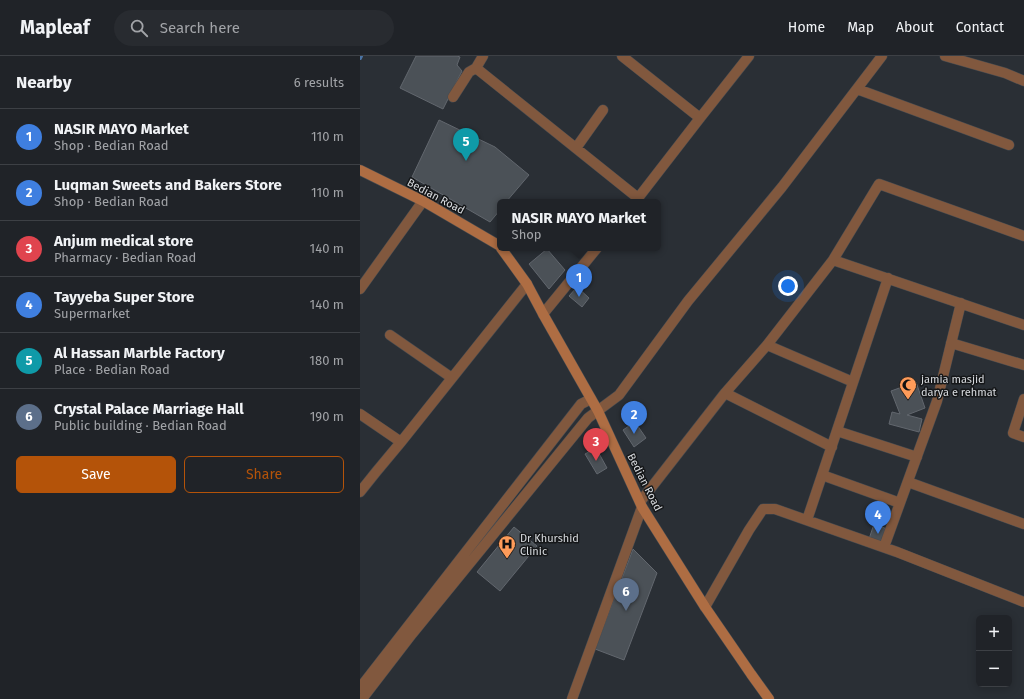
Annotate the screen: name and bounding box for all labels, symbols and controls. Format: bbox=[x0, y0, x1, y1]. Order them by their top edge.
search box bbox=[114, 10, 394, 46]
text: Mapleaf bbox=[20, 16, 90, 39]
icon: search bbox=[128, 17, 150, 39]
text: Search here bbox=[160, 19, 240, 37]
text: Home bbox=[788, 19, 825, 36]
text: Map bbox=[847, 19, 874, 36]
text: About bbox=[896, 19, 934, 36]
text: Contact bbox=[956, 19, 1004, 36]
text: Nearby bbox=[16, 72, 71, 93]
text: 6 results bbox=[294, 75, 344, 90]
text: NASIR MAYO Market bbox=[54, 120, 189, 138]
pin: 5 bbox=[453, 128, 479, 161]
text: 1 bbox=[26, 129, 32, 144]
text: 110 m bbox=[311, 129, 344, 144]
text: Shop · Bedian Road bbox=[54, 138, 169, 153]
text: Luqman Sweets and Bakers Store bbox=[54, 176, 282, 194]
street label: Bedian Road bbox=[405, 176, 467, 217]
text: 2 bbox=[26, 185, 32, 200]
text: 110 m bbox=[311, 185, 344, 200]
text: Shop · Bedian Road bbox=[54, 194, 169, 209]
popup bbox=[497, 199, 661, 251]
text: NASIR MAYO Market bbox=[512, 209, 646, 227]
text: Shop bbox=[512, 227, 542, 242]
text: Anjum medical store bbox=[54, 232, 193, 250]
text: 3 bbox=[26, 241, 32, 256]
text: 140 m bbox=[310, 241, 344, 256]
text: Pharmacy · Bedian Road bbox=[54, 250, 196, 265]
pin: 1 bbox=[566, 264, 592, 297]
your location bbox=[778, 276, 798, 296]
text: Tayyeba Super Store bbox=[54, 288, 194, 306]
text: 4 bbox=[25, 297, 33, 312]
text: 140 m bbox=[310, 297, 344, 312]
text: Supermarket bbox=[54, 306, 130, 321]
text: Al Hassan Marble Factory bbox=[54, 344, 225, 362]
text: 5 bbox=[26, 353, 32, 368]
text: 180 m bbox=[309, 353, 344, 368]
text: Place · Bedian Road bbox=[54, 362, 170, 377]
place label: jamia masjid darya e rehmat bbox=[920, 373, 997, 399]
mosque icon: jamia masjid darya e rehmat bbox=[898, 375, 918, 400]
text: Crystal Palace Marriage Hall bbox=[54, 400, 244, 418]
pin: 2 bbox=[621, 401, 647, 434]
text: 6 bbox=[25, 409, 33, 424]
text: 190 m bbox=[310, 409, 344, 424]
text: Public building · Bedian Road bbox=[54, 418, 227, 433]
pin: 3 bbox=[583, 428, 609, 461]
street label: Bedian Road bbox=[624, 451, 665, 513]
button: Save bbox=[16, 456, 176, 493]
button: Share bbox=[184, 456, 344, 493]
pin: 4 bbox=[865, 501, 891, 534]
place label: Dr Khurshid Clinic bbox=[520, 532, 579, 558]
hospital icon: Dr Khurshid Clinic bbox=[497, 534, 517, 559]
pin: 6 bbox=[613, 578, 639, 611]
map controls bbox=[976, 615, 1012, 687]
button: + bbox=[976, 615, 1012, 651]
button: − bbox=[976, 651, 1012, 687]

